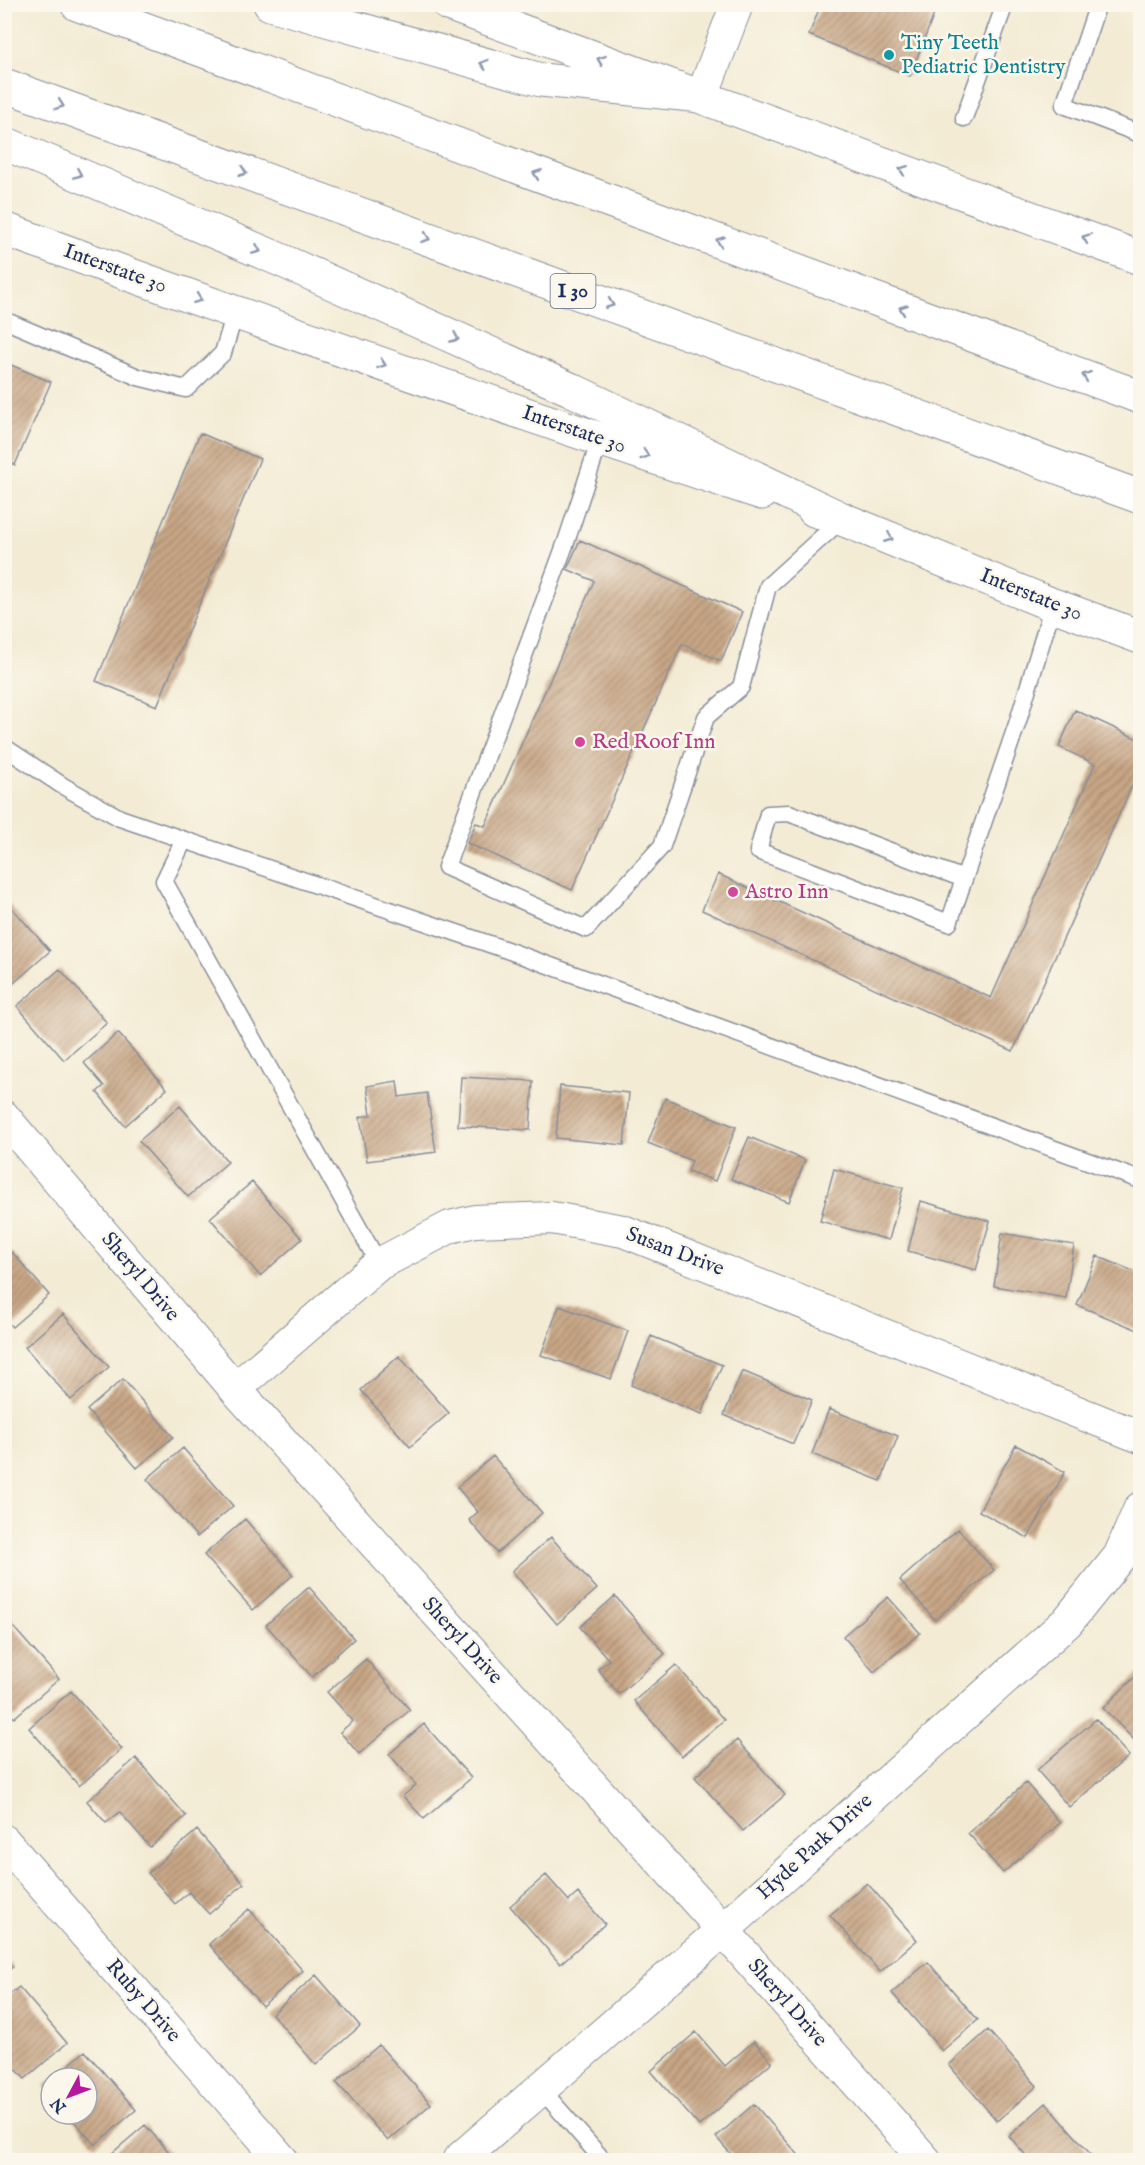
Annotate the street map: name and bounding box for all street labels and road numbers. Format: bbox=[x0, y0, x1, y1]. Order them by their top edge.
street label: Interstate 30 bbox=[60, 238, 170, 300]
road number: I 30 bbox=[550, 274, 596, 308]
street label: Interstate 30 bbox=[519, 400, 629, 460]
street label: Interstate 30 bbox=[976, 562, 1086, 628]
street label: Susan Drive bbox=[622, 1221, 728, 1283]
street label: Sheryl Drive bbox=[95, 1227, 185, 1328]
street label: Sheryl Drive bbox=[416, 1592, 509, 1691]
street label: Hyde Park Drive bbox=[752, 1788, 879, 1906]
street label: Sheryl Drive bbox=[741, 1953, 833, 2053]
street label: Ruby Drive bbox=[99, 1954, 187, 2048]

